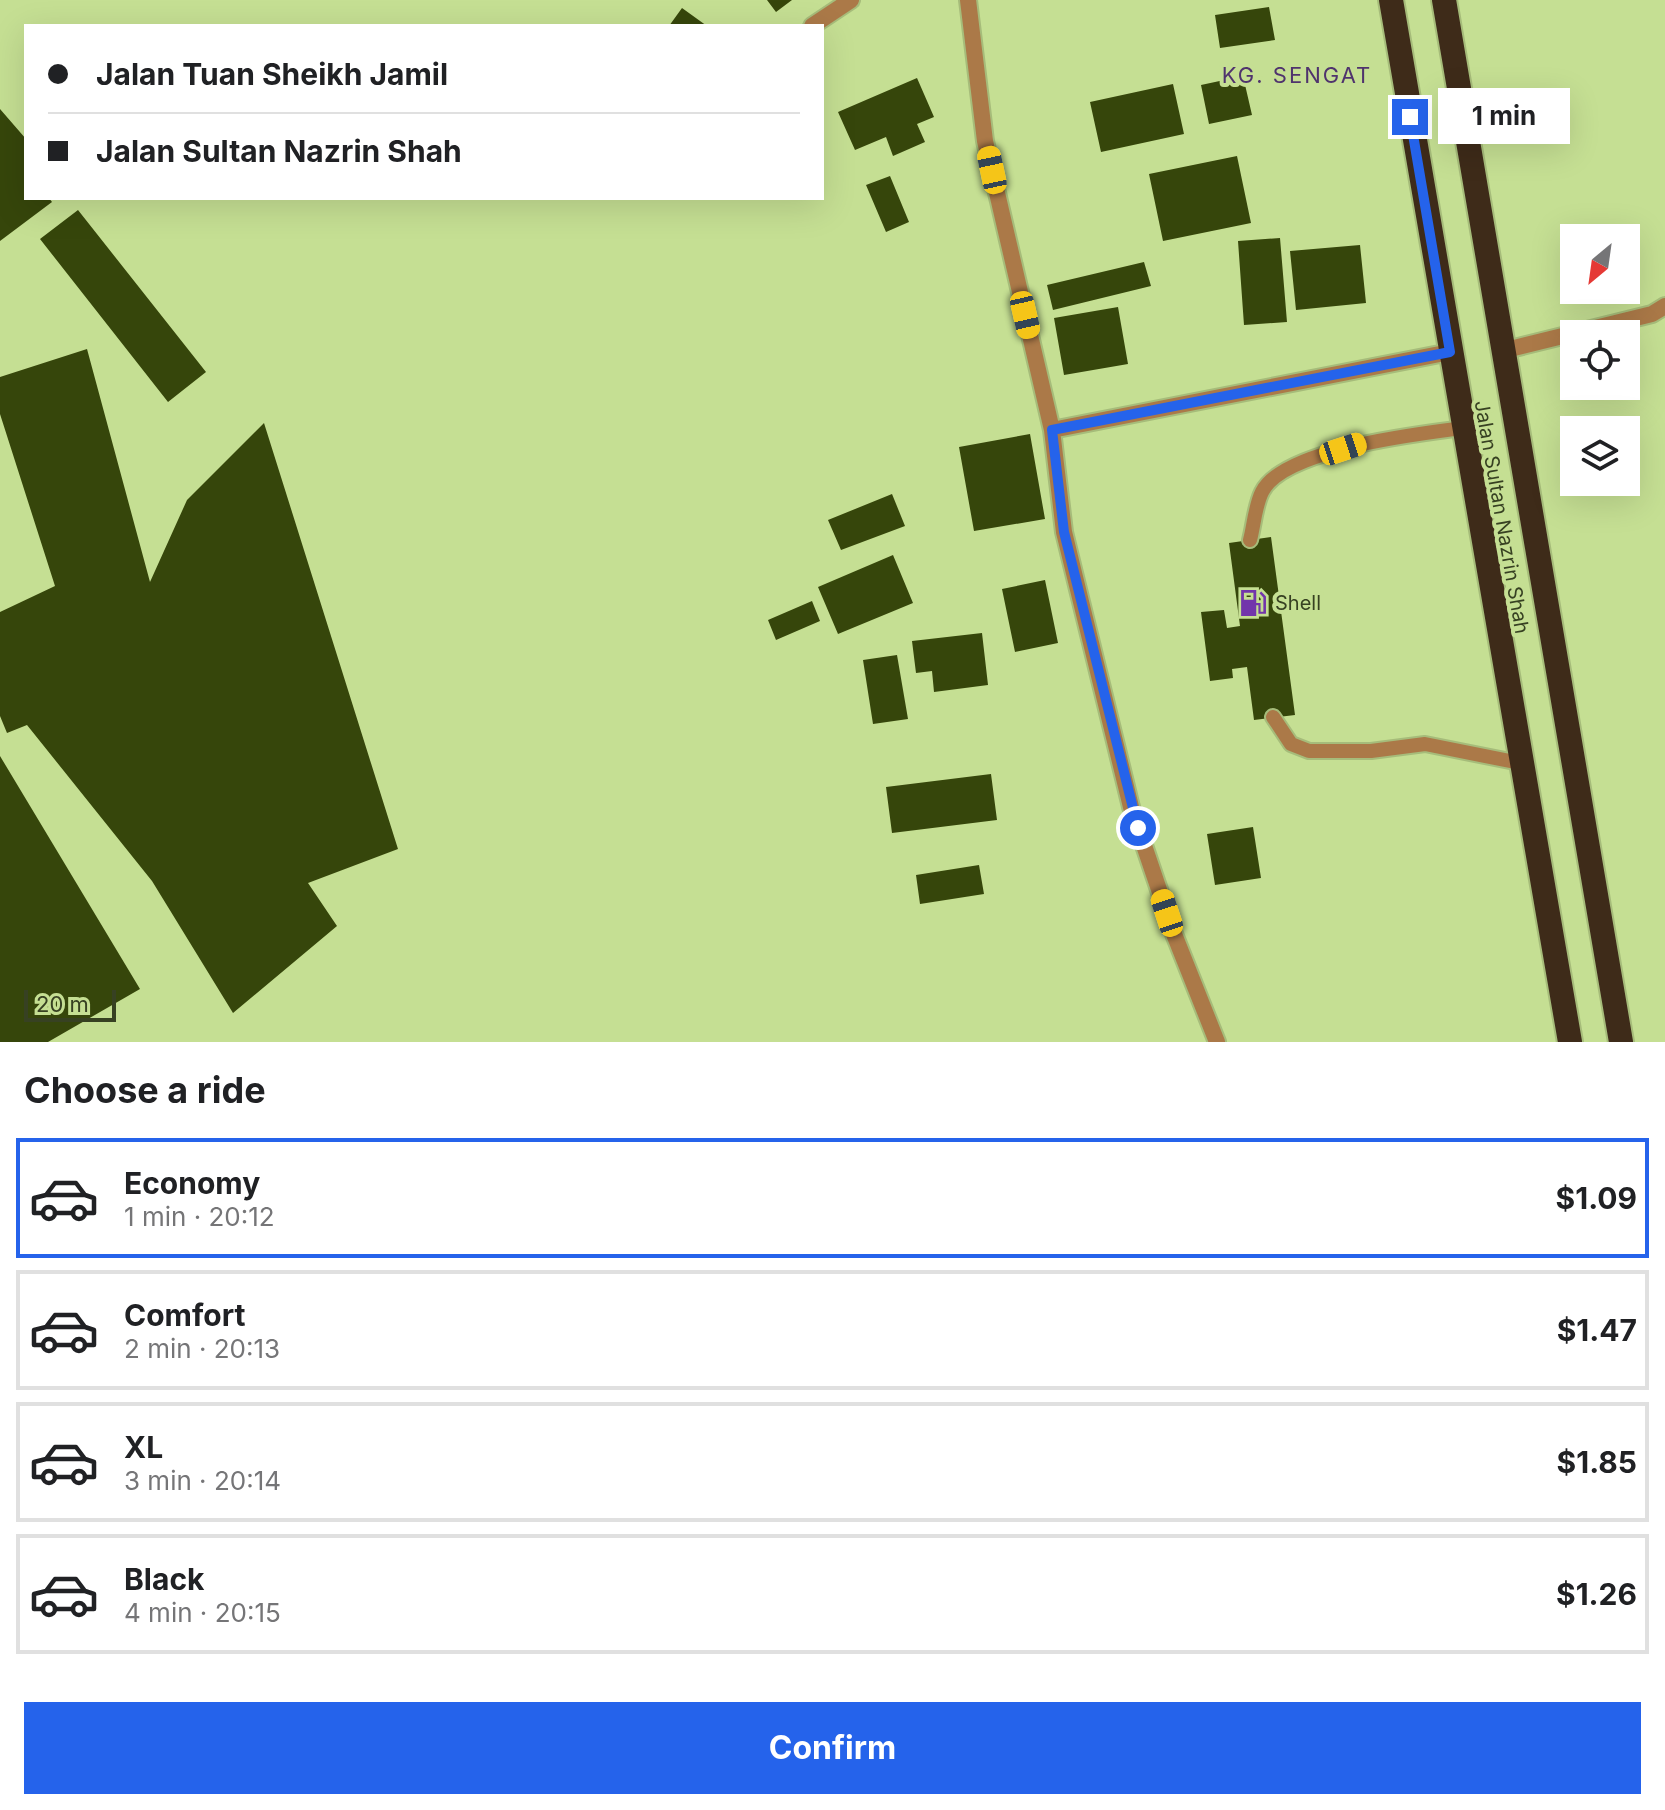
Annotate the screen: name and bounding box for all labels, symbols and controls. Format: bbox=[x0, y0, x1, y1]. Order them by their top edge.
text: Jalan Tuan Sheikh Jamil bbox=[96, 56, 448, 92]
district label: KG. SENGAT bbox=[1222, 62, 1372, 88]
callout: 1 min bbox=[1438, 89, 1570, 145]
route end bbox=[1392, 99, 1428, 135]
text: 1 min bbox=[1472, 100, 1536, 131]
text: Jalan Sultan Nazrin Shah bbox=[96, 133, 462, 169]
car bbox=[975, 144, 1009, 196]
north arrow bbox=[1560, 224, 1640, 304]
map controls bbox=[1560, 224, 1640, 496]
car bbox=[1008, 289, 1042, 341]
button: locate bbox=[1560, 320, 1640, 400]
street label: Jalan Sultan Nazrin Shah bbox=[1470, 398, 1534, 636]
button: layers bbox=[1560, 416, 1640, 496]
car bbox=[1316, 430, 1370, 468]
fuel station icon: Shell bbox=[1238, 588, 1268, 618]
place label: Shell bbox=[1275, 591, 1321, 615]
route start bbox=[1120, 810, 1156, 846]
car bbox=[1148, 886, 1186, 940]
scale bar bbox=[24, 986, 116, 1022]
text: 20 m bbox=[36, 991, 89, 1017]
text: Choose a ride bbox=[24, 1068, 266, 1112]
icon: car bbox=[28, 1162, 100, 1234]
text: Economy bbox=[124, 1165, 260, 1201]
text: $1.09 bbox=[1556, 1180, 1637, 1216]
text: 1 min · 20:12 bbox=[124, 1201, 275, 1232]
icon: car bbox=[28, 1294, 100, 1366]
text: Comfort bbox=[124, 1297, 245, 1333]
text: $1.47 bbox=[1557, 1312, 1637, 1348]
text: 2 min · 20:13 bbox=[124, 1333, 280, 1364]
icon: car bbox=[28, 1426, 100, 1498]
text: XL bbox=[124, 1429, 163, 1465]
text: $1.85 bbox=[1557, 1444, 1637, 1480]
text: 3 min · 20:14 bbox=[124, 1465, 281, 1496]
icon: car bbox=[28, 1558, 100, 1630]
text: Black bbox=[124, 1561, 204, 1597]
text: $1.26 bbox=[1556, 1576, 1637, 1612]
text: 4 min · 20:15 bbox=[124, 1597, 281, 1628]
button: Confirm bbox=[24, 1702, 1641, 1794]

